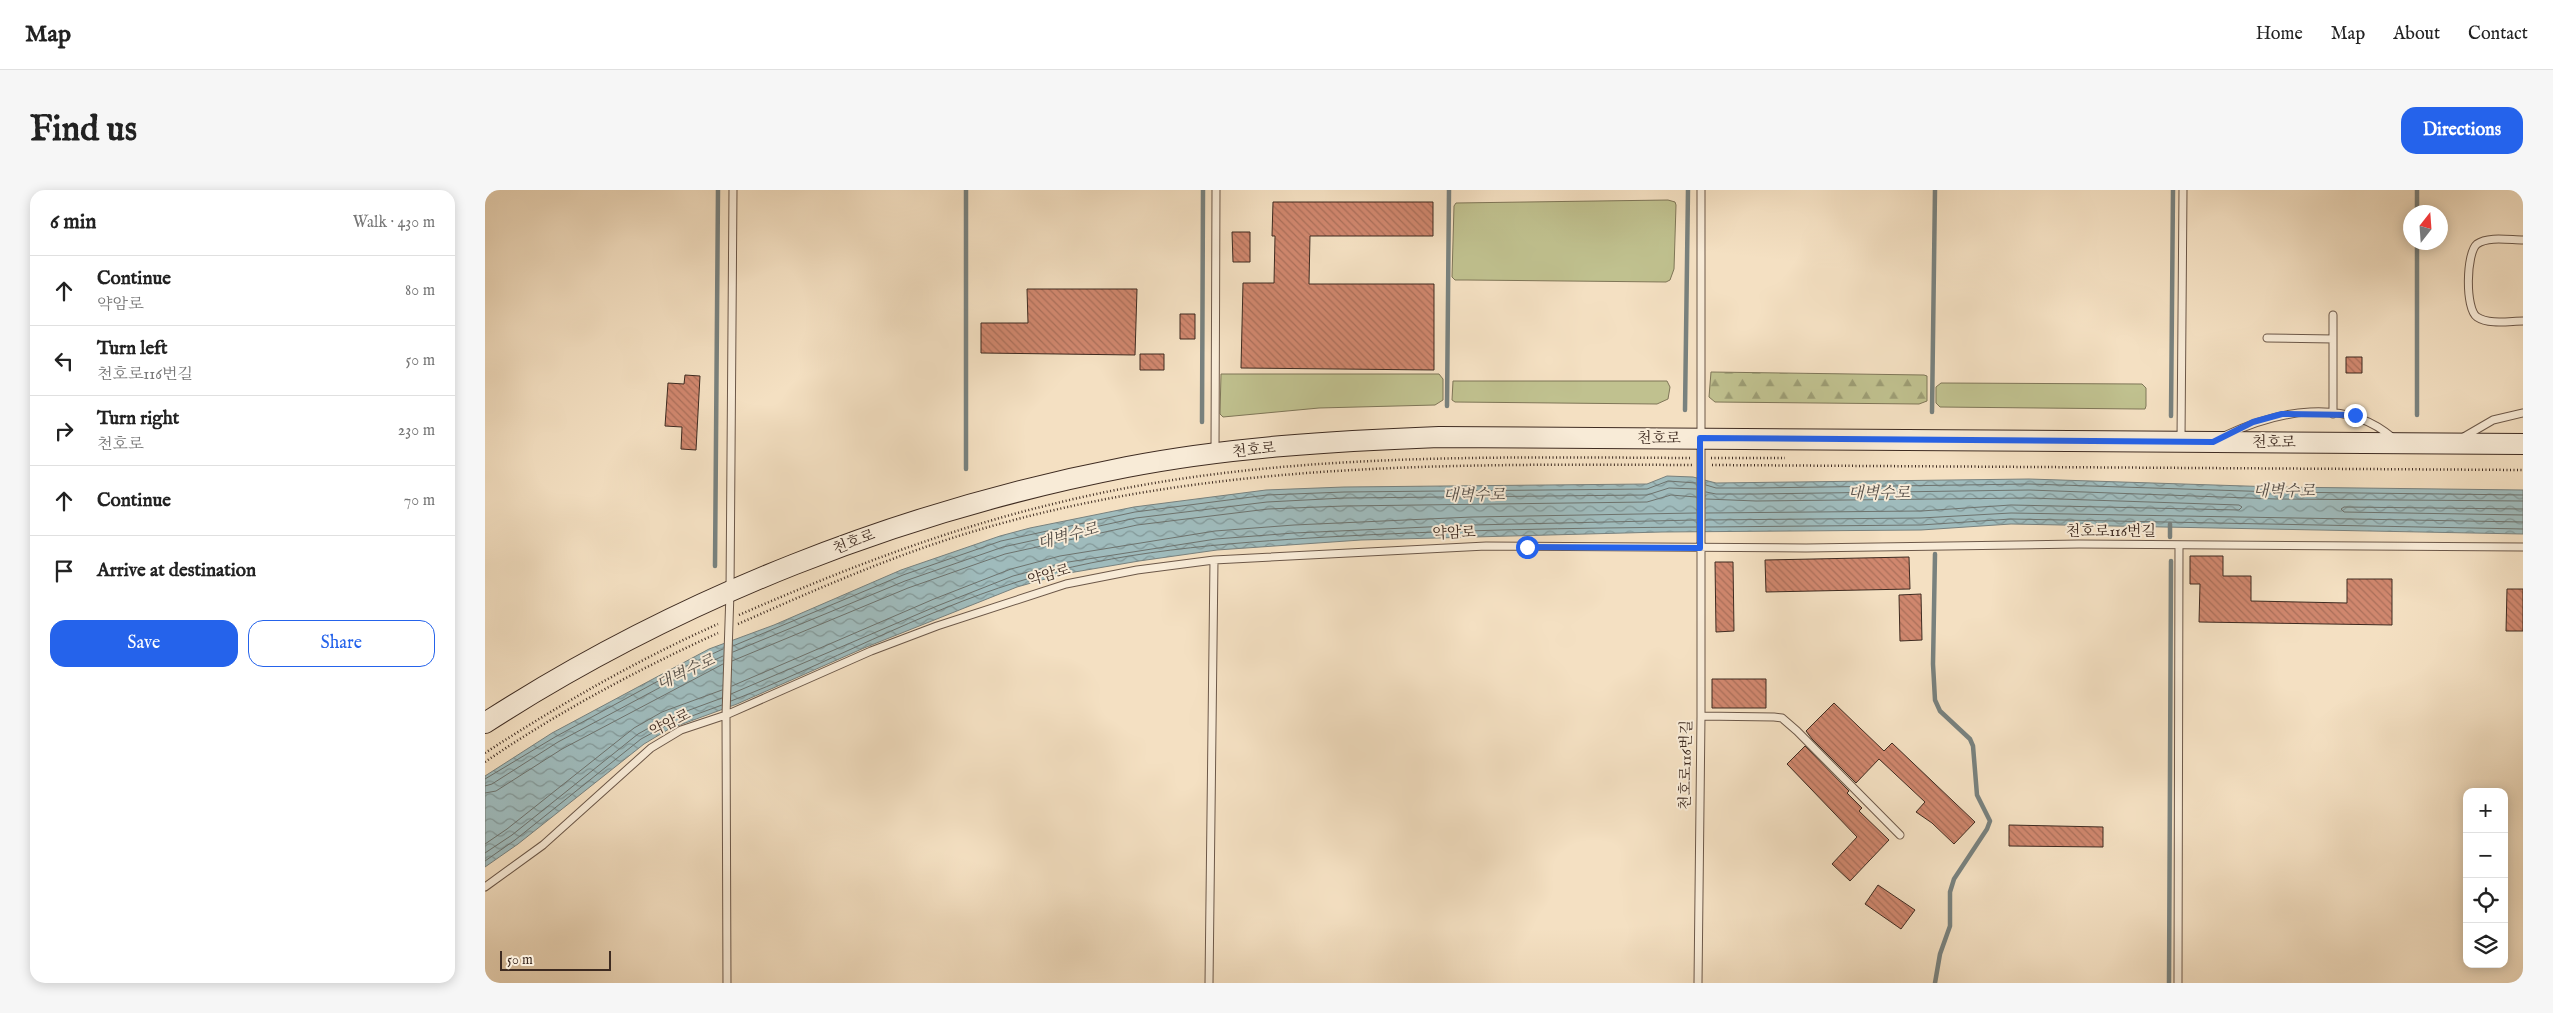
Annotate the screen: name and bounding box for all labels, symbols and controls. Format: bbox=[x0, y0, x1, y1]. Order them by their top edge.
text: Map bbox=[25, 19, 71, 50]
text: Home bbox=[2256, 23, 2303, 46]
text: Map bbox=[2331, 23, 2365, 46]
text: About bbox=[2393, 23, 2440, 46]
text: Contact bbox=[2468, 23, 2528, 46]
button: Directions bbox=[2401, 107, 2523, 154]
text: Find us bbox=[30, 108, 137, 153]
north arrow bbox=[2403, 205, 2448, 250]
text: 6 min bbox=[50, 209, 96, 236]
text: Walk · 430 m bbox=[353, 213, 435, 233]
text: Continue bbox=[97, 267, 171, 291]
icon: ahead bbox=[50, 277, 78, 305]
text: 80 m bbox=[405, 281, 435, 301]
text: 약암로 bbox=[97, 295, 143, 315]
text: Turn left bbox=[97, 337, 168, 361]
icon: left bbox=[50, 347, 78, 375]
text: 50 m bbox=[406, 351, 435, 371]
text: 천호로116번길 bbox=[97, 365, 193, 385]
route end bbox=[2344, 404, 2367, 427]
text: Turn right bbox=[97, 407, 179, 431]
icon: right bbox=[50, 417, 78, 445]
text: 230 m bbox=[398, 421, 435, 441]
street label: 천호로 bbox=[1637, 429, 1681, 448]
street label: 천호로 bbox=[2252, 433, 2296, 452]
text: 천호로 bbox=[97, 435, 143, 455]
street label: 천호로 bbox=[1231, 438, 1277, 462]
water label: 대벽수로 bbox=[2253, 482, 2315, 502]
water label: 대벽수로 bbox=[1848, 484, 1910, 504]
water label: 대벽수로 bbox=[1443, 486, 1505, 506]
icon: ahead bbox=[50, 487, 78, 515]
text: Continue bbox=[97, 489, 171, 513]
text: 70 m bbox=[404, 491, 435, 511]
water label: 대벽수로 bbox=[1036, 519, 1101, 555]
street label: 천호로116번길 bbox=[2066, 522, 2156, 541]
street label: 약암로 bbox=[1432, 523, 1477, 543]
street label: 천호로 bbox=[830, 525, 878, 559]
route start bbox=[1516, 536, 1539, 559]
icon: arrive bbox=[50, 557, 78, 585]
text: Arrive at destination bbox=[97, 559, 256, 583]
street label: 약암로 bbox=[1025, 560, 1073, 590]
button: Save bbox=[50, 620, 238, 667]
button: Share bbox=[248, 620, 435, 667]
water label: 대벽수로 bbox=[654, 651, 719, 695]
street label: 약암로 bbox=[646, 705, 694, 741]
street label: 천호로116번길 bbox=[1676, 720, 1696, 810]
map controls bbox=[2463, 788, 2508, 968]
button: + bbox=[2463, 788, 2508, 833]
button: − bbox=[2463, 833, 2508, 878]
button: locate bbox=[2463, 878, 2508, 923]
button: layers bbox=[2463, 923, 2508, 968]
scale bar bbox=[500, 948, 611, 971]
text: 50 m bbox=[507, 951, 533, 969]

